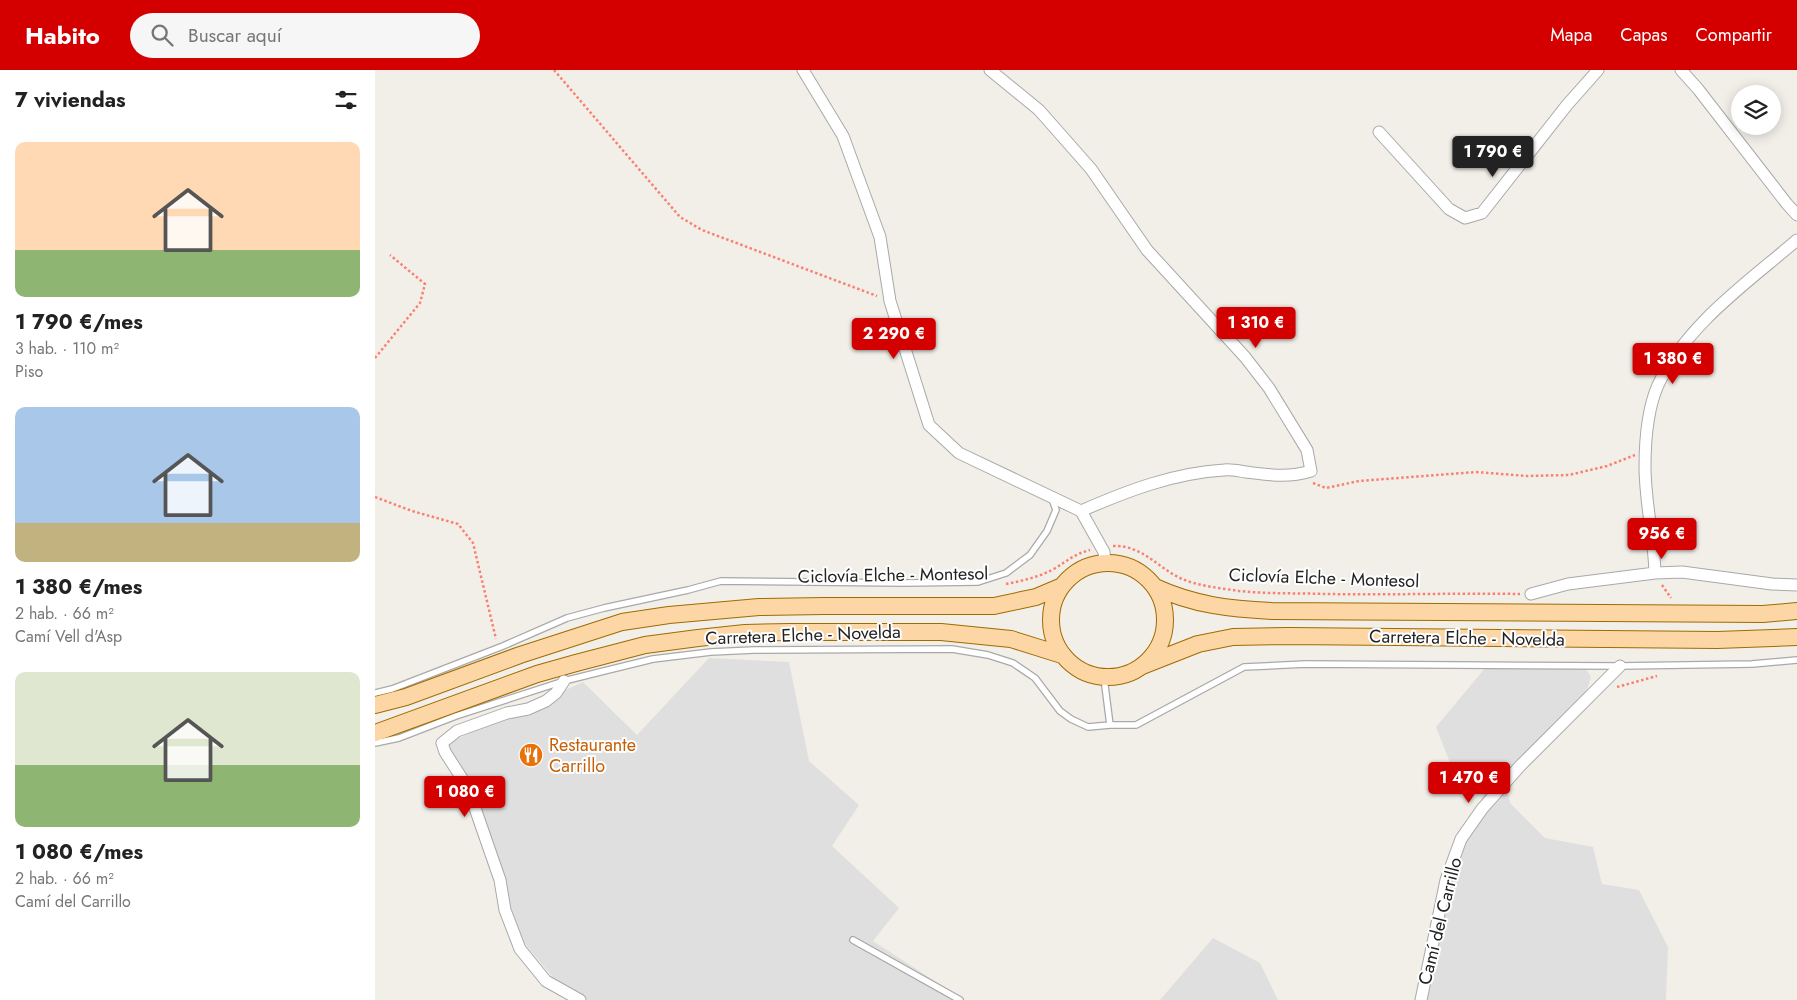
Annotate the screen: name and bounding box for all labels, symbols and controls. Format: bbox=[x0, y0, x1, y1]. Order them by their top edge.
search box bbox=[130, 13, 480, 58]
text: Habito bbox=[25, 18, 100, 53]
icon: search bbox=[148, 21, 176, 49]
text: Buscar aquí bbox=[188, 22, 282, 49]
text: Mapa bbox=[1550, 22, 1592, 48]
text: Capas bbox=[1620, 22, 1668, 48]
text: Compartir bbox=[1696, 22, 1772, 48]
text: 7 viviendas bbox=[15, 85, 126, 115]
map controls bbox=[1731, 85, 1781, 135]
button: layers bbox=[1731, 85, 1781, 135]
icon: filters bbox=[332, 86, 360, 114]
pin: 1 790 € bbox=[1447, 136, 1539, 178]
text: 1 790 € bbox=[1463, 140, 1523, 163]
icon: home bbox=[143, 175, 233, 265]
pin: 1 310 € bbox=[1210, 306, 1302, 349]
text: 1 790 €/mes bbox=[15, 307, 143, 337]
text: 1 310 € bbox=[1228, 311, 1284, 334]
pin: 2 290 € bbox=[848, 318, 940, 360]
text: 2 290 € bbox=[863, 322, 925, 345]
text: 3 hab. · 110 m² bbox=[15, 337, 119, 360]
pin: 1 380 € bbox=[1627, 342, 1719, 385]
text: 1 380 € bbox=[1644, 347, 1702, 370]
text: Piso bbox=[15, 360, 43, 383]
icon: home bbox=[143, 440, 233, 530]
pin: 956 € bbox=[1627, 518, 1697, 560]
text: 956 € bbox=[1638, 522, 1686, 545]
street label: Ciclovía Elche - Montesol bbox=[797, 560, 989, 590]
street label: Ciclovía Elche - Montesol bbox=[1228, 562, 1420, 594]
text: 1 380 €/mes bbox=[15, 572, 142, 602]
text: 2 hab. · 66 m² bbox=[15, 602, 114, 625]
street label: Carretera Elche - Novelda bbox=[705, 619, 901, 651]
street label: Carretera Elche - Novelda bbox=[1369, 623, 1565, 653]
text: Camí Vell d'Asp bbox=[15, 625, 122, 648]
icon: home bbox=[143, 705, 233, 795]
place label: Restaurante Carrillo bbox=[549, 732, 636, 779]
restaurant icon: Restaurante Carrillo bbox=[518, 742, 544, 768]
pin: 1 470 € bbox=[1423, 762, 1515, 804]
text: 1 470 € bbox=[1439, 766, 1499, 789]
pin: 1 080 € bbox=[419, 776, 511, 818]
text: 1 080 € bbox=[435, 780, 495, 803]
text: 1 080 €/mes bbox=[15, 837, 143, 867]
street label: Camí del Carrillo bbox=[1412, 854, 1468, 987]
text: 2 hab. · 66 m² bbox=[15, 867, 114, 890]
text: Camí del Carrillo bbox=[15, 890, 131, 913]

